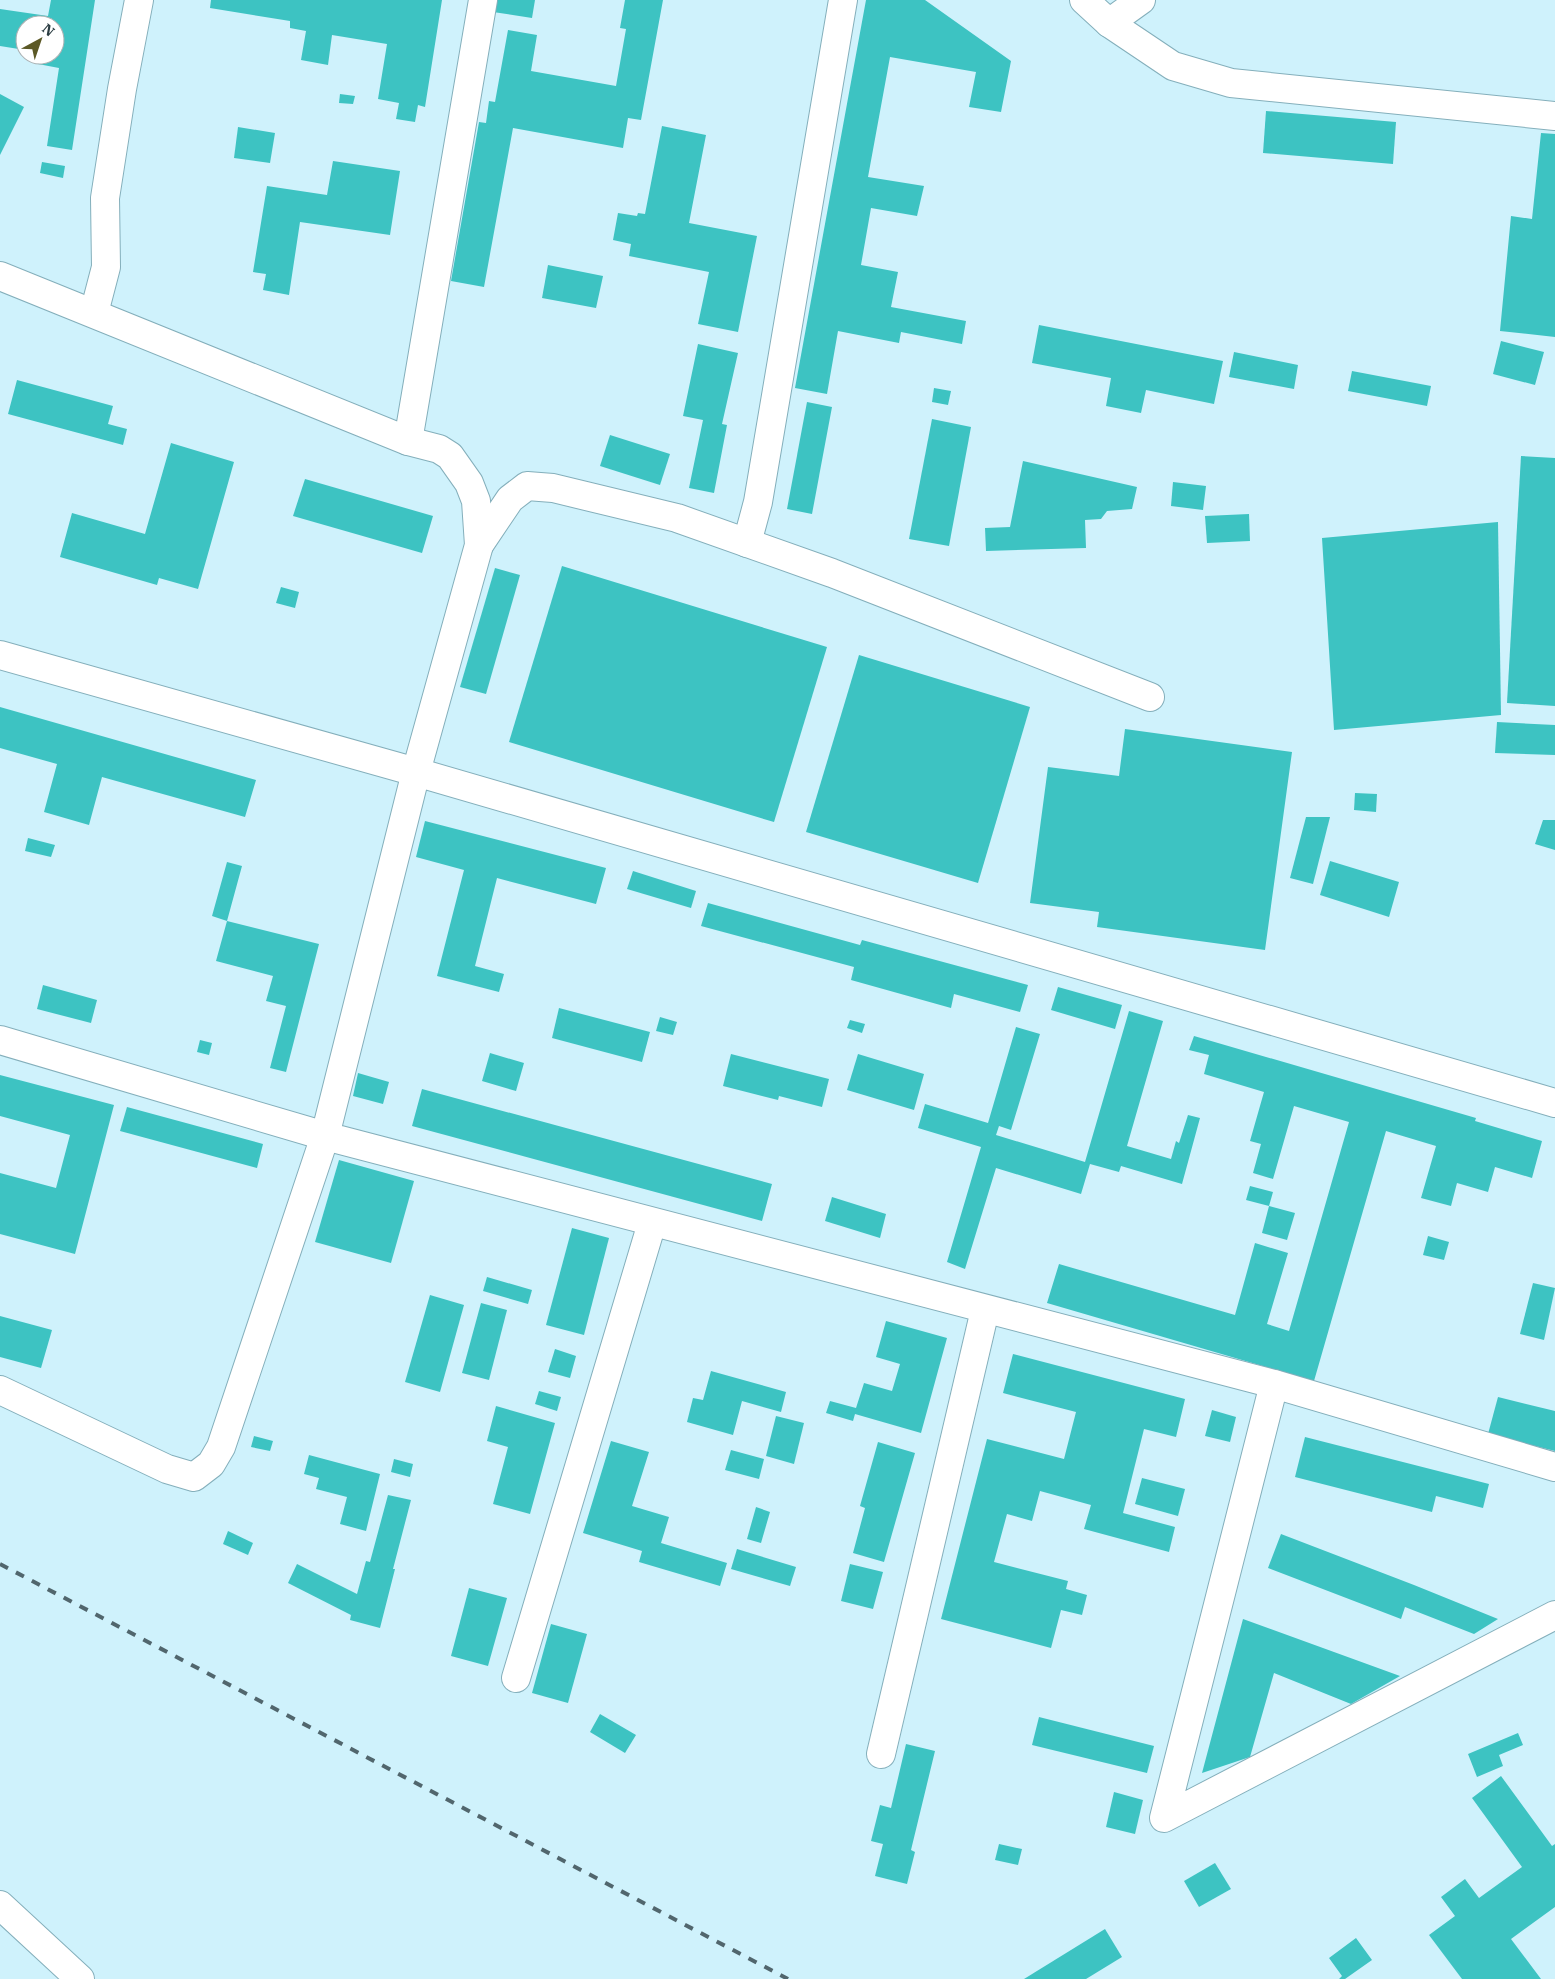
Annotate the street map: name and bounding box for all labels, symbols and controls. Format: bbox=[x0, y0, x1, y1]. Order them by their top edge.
north arrow bbox=[15, 15, 65, 65]
text: N bbox=[38, 20, 58, 40]

